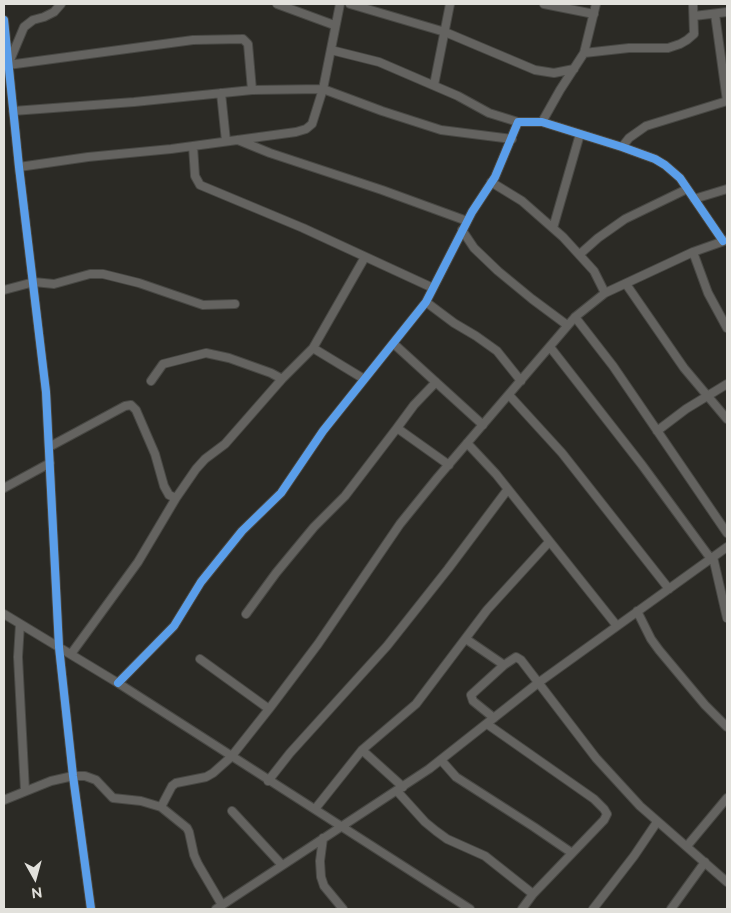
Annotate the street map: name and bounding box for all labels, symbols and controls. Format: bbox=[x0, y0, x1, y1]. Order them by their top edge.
north arrow bbox=[10, 853, 60, 903]
text: N bbox=[31, 884, 43, 901]

